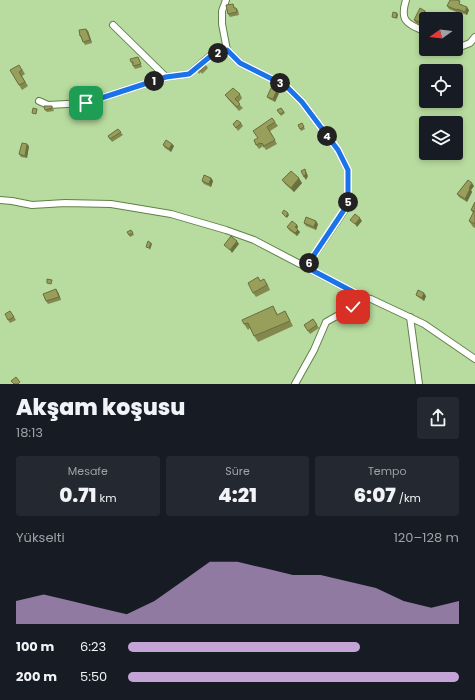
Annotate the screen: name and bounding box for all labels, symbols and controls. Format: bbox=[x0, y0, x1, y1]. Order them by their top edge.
north arrow bbox=[419, 12, 463, 56]
map controls bbox=[419, 12, 463, 160]
pin: 2 bbox=[208, 43, 228, 63]
text: 2 bbox=[215, 45, 221, 61]
button: locate bbox=[419, 64, 463, 108]
pin: 1 bbox=[144, 71, 164, 91]
text: 1 bbox=[152, 73, 156, 89]
pin: 3 bbox=[270, 73, 290, 93]
text: 3 bbox=[277, 75, 283, 91]
pin bbox=[69, 86, 103, 120]
icon: arrive bbox=[75, 92, 97, 114]
button: layers bbox=[419, 116, 463, 160]
pin: 4 bbox=[317, 126, 337, 146]
text: 4 bbox=[323, 128, 331, 144]
pin: 5 bbox=[338, 192, 358, 212]
text: 5 bbox=[344, 194, 352, 210]
pin: 6 bbox=[299, 253, 319, 273]
text: 6 bbox=[305, 255, 313, 271]
pin bbox=[336, 290, 370, 324]
icon: check bbox=[342, 296, 364, 318]
text: Akşam koşusu bbox=[16, 392, 185, 423]
button: share bbox=[417, 397, 459, 439]
text: 18:13 bbox=[16, 423, 43, 442]
text: Mesafe bbox=[68, 463, 108, 479]
text: Süre bbox=[225, 463, 250, 479]
text: Tempo bbox=[368, 463, 406, 479]
text: 0.71 bbox=[59, 481, 97, 509]
text: 4:21 bbox=[218, 481, 257, 509]
text: 6:07 bbox=[353, 481, 396, 509]
text: km bbox=[97, 490, 116, 506]
text: /km bbox=[396, 490, 421, 506]
text: Yükselti bbox=[16, 528, 65, 547]
text: 120–128 m bbox=[394, 528, 459, 547]
text: 100 m bbox=[16, 637, 54, 656]
text: 6:23 bbox=[80, 637, 106, 656]
text: 200 m bbox=[16, 667, 57, 686]
text: 5:50 bbox=[80, 667, 107, 686]

